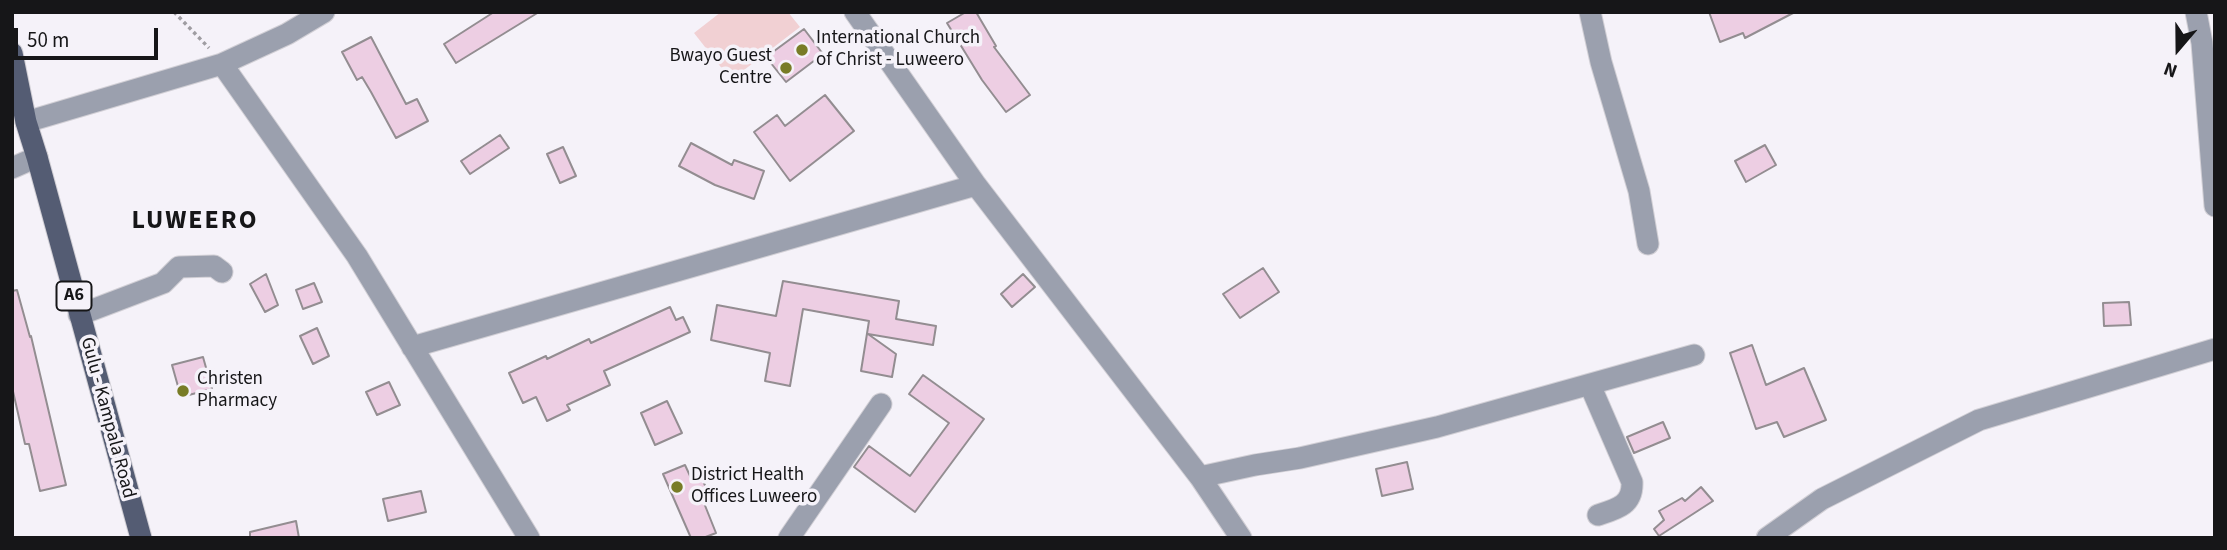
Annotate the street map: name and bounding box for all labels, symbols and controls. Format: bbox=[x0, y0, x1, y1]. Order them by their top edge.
scale bar bbox=[18, 14, 161, 58]
north arrow bbox=[2143, 14, 2213, 84]
text: 50 m bbox=[27, 25, 69, 55]
place label: International Church of Christ - Luweero bbox=[816, 28, 980, 72]
marker: International Church of Christ - Luweero bbox=[794, 42, 810, 58]
place label: Bwayo Guest Centre bbox=[670, 46, 772, 90]
text: N bbox=[2160, 54, 2181, 84]
marker: Bwayo Guest Centre bbox=[778, 60, 794, 76]
district label: LUWEERO bbox=[132, 206, 258, 238]
road number: A6 bbox=[56, 282, 92, 310]
street label: Gulu - Kampala Road bbox=[75, 335, 139, 501]
place label: Christen Pharmacy bbox=[197, 369, 277, 413]
marker: Christen Pharmacy bbox=[175, 383, 191, 399]
place label: District Health Offices Luweero bbox=[691, 465, 817, 509]
marker: District Health Offices Luweero bbox=[669, 479, 685, 495]

